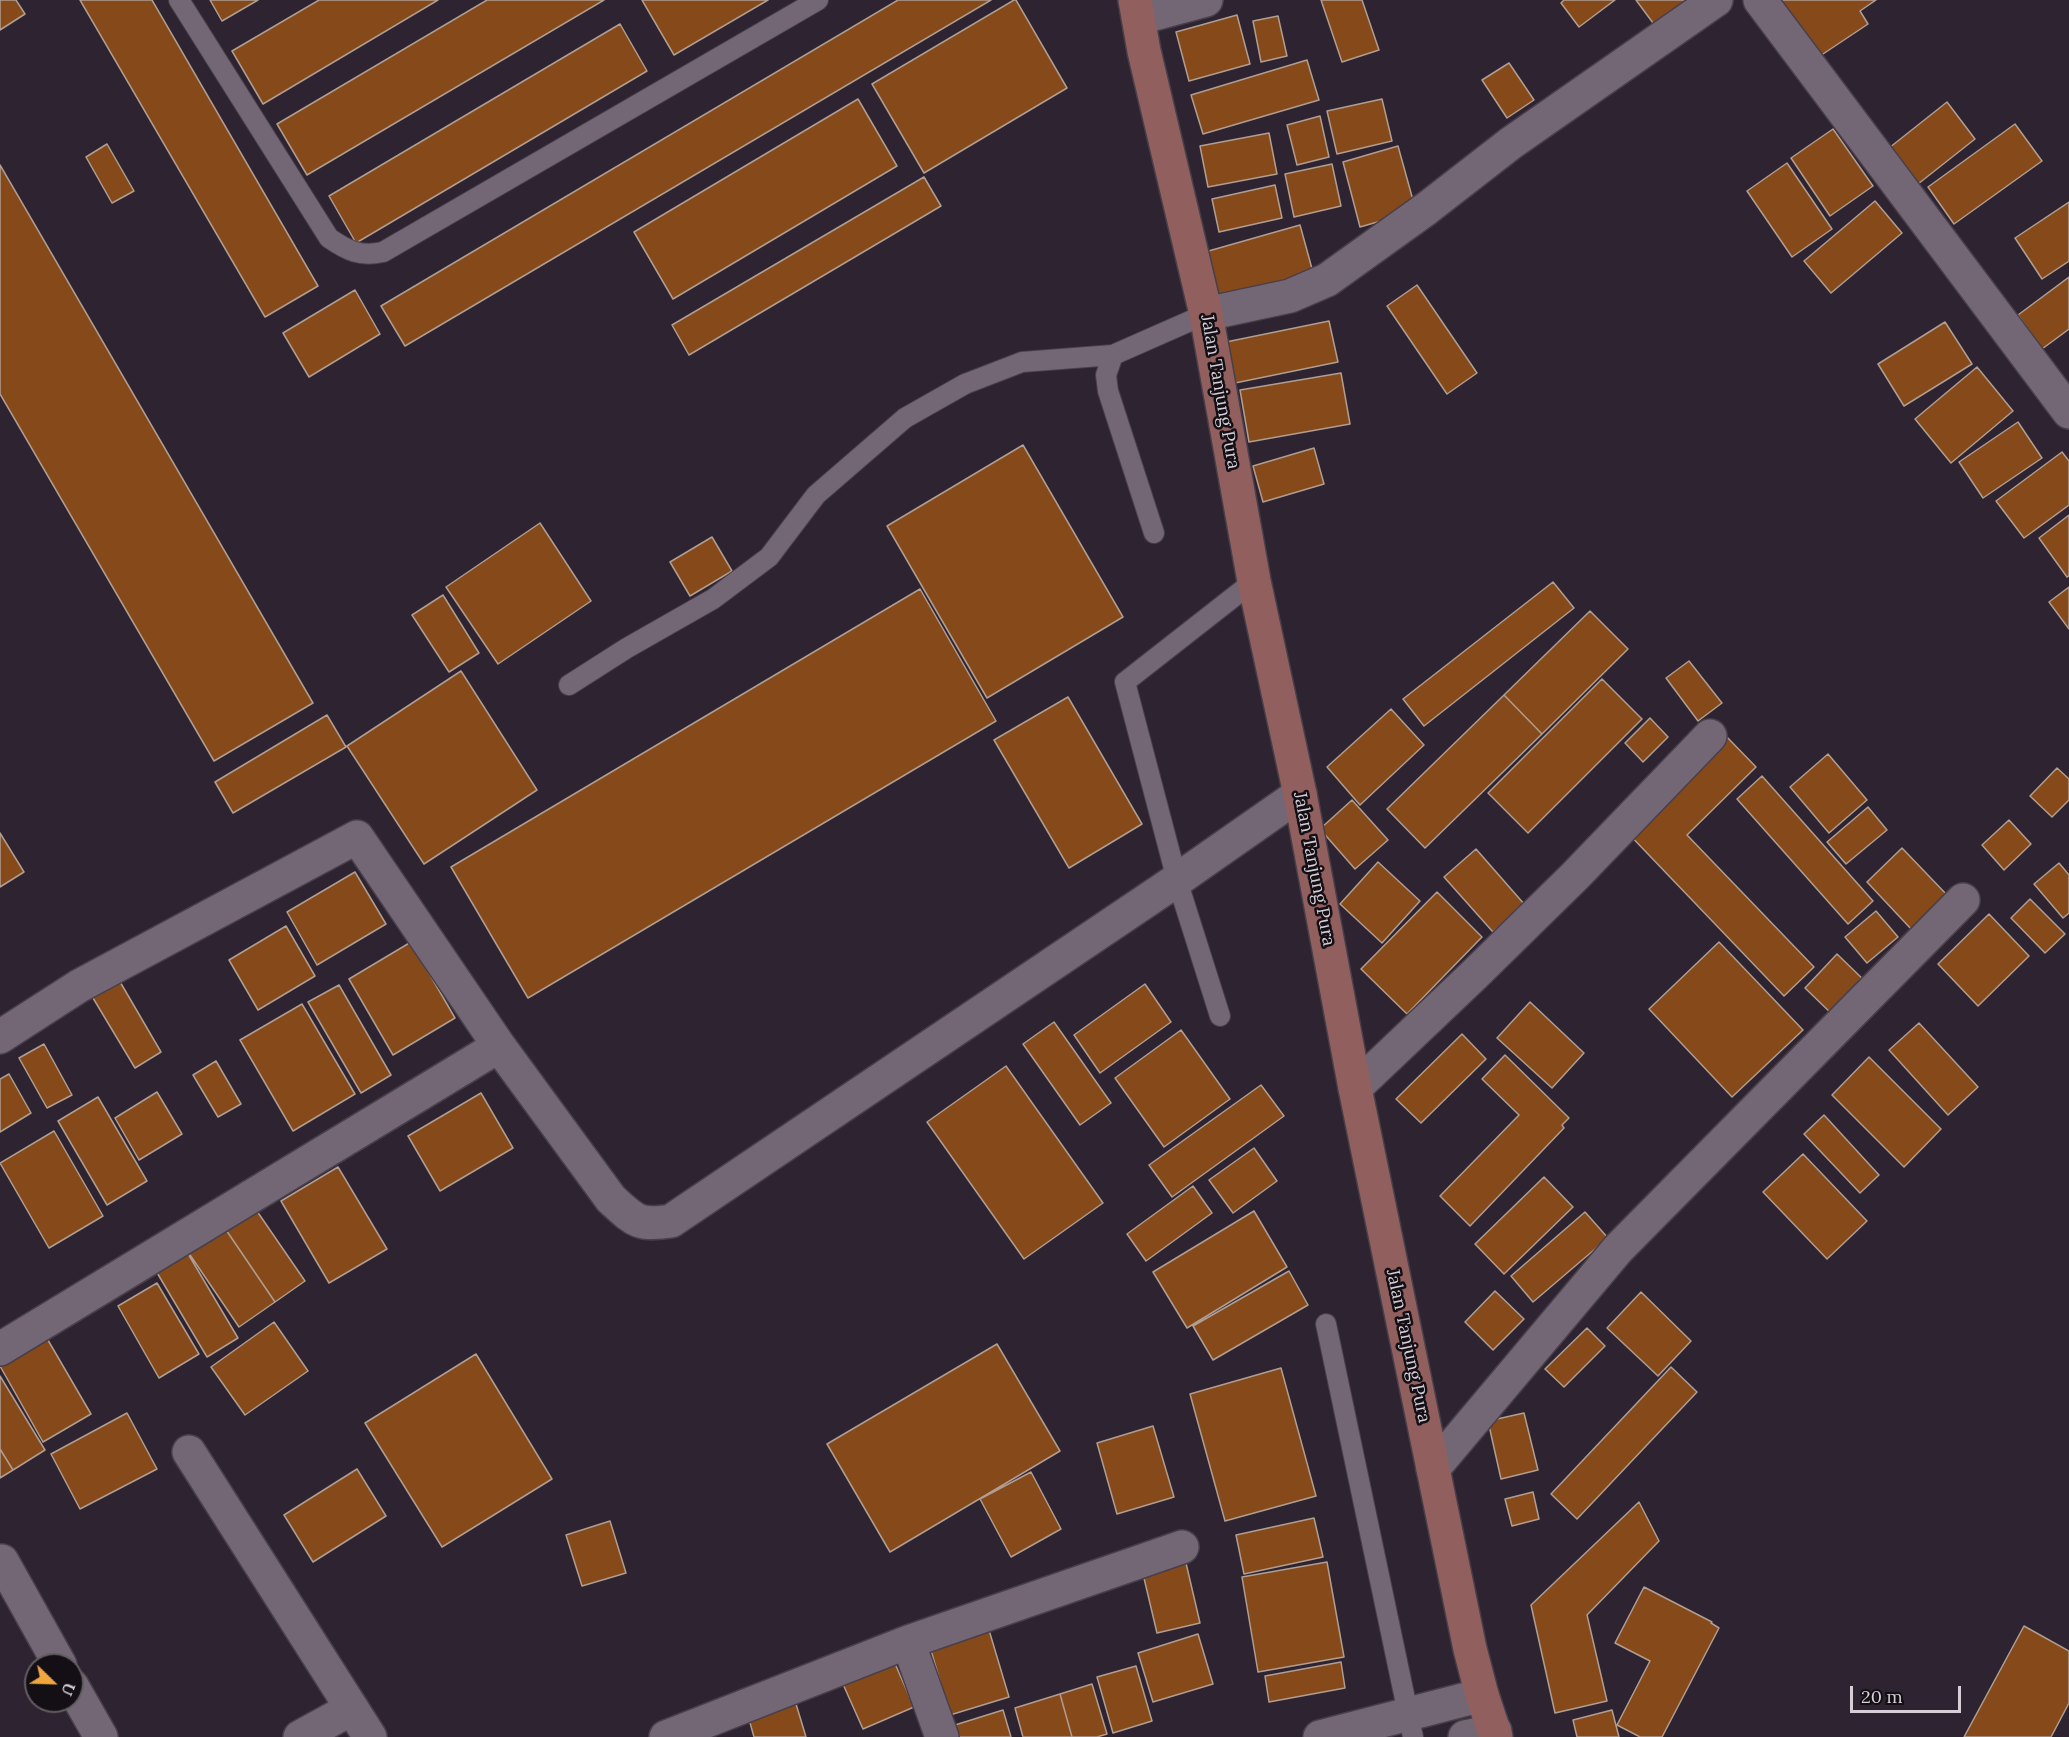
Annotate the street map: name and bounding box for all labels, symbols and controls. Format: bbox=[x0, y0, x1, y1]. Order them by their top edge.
street label: Jalan Tanjung Pura bbox=[1196, 313, 1244, 471]
street label: Jalan Tanjung Pura bbox=[1288, 790, 1340, 948]
street label: Jalan Tanjung Pura bbox=[1381, 1267, 1435, 1425]
north arrow bbox=[24, 1653, 84, 1713]
scale bar bbox=[1853, 1674, 1964, 1712]
text: U bbox=[57, 1680, 80, 1699]
text: 20 m bbox=[1861, 1685, 1903, 1708]

